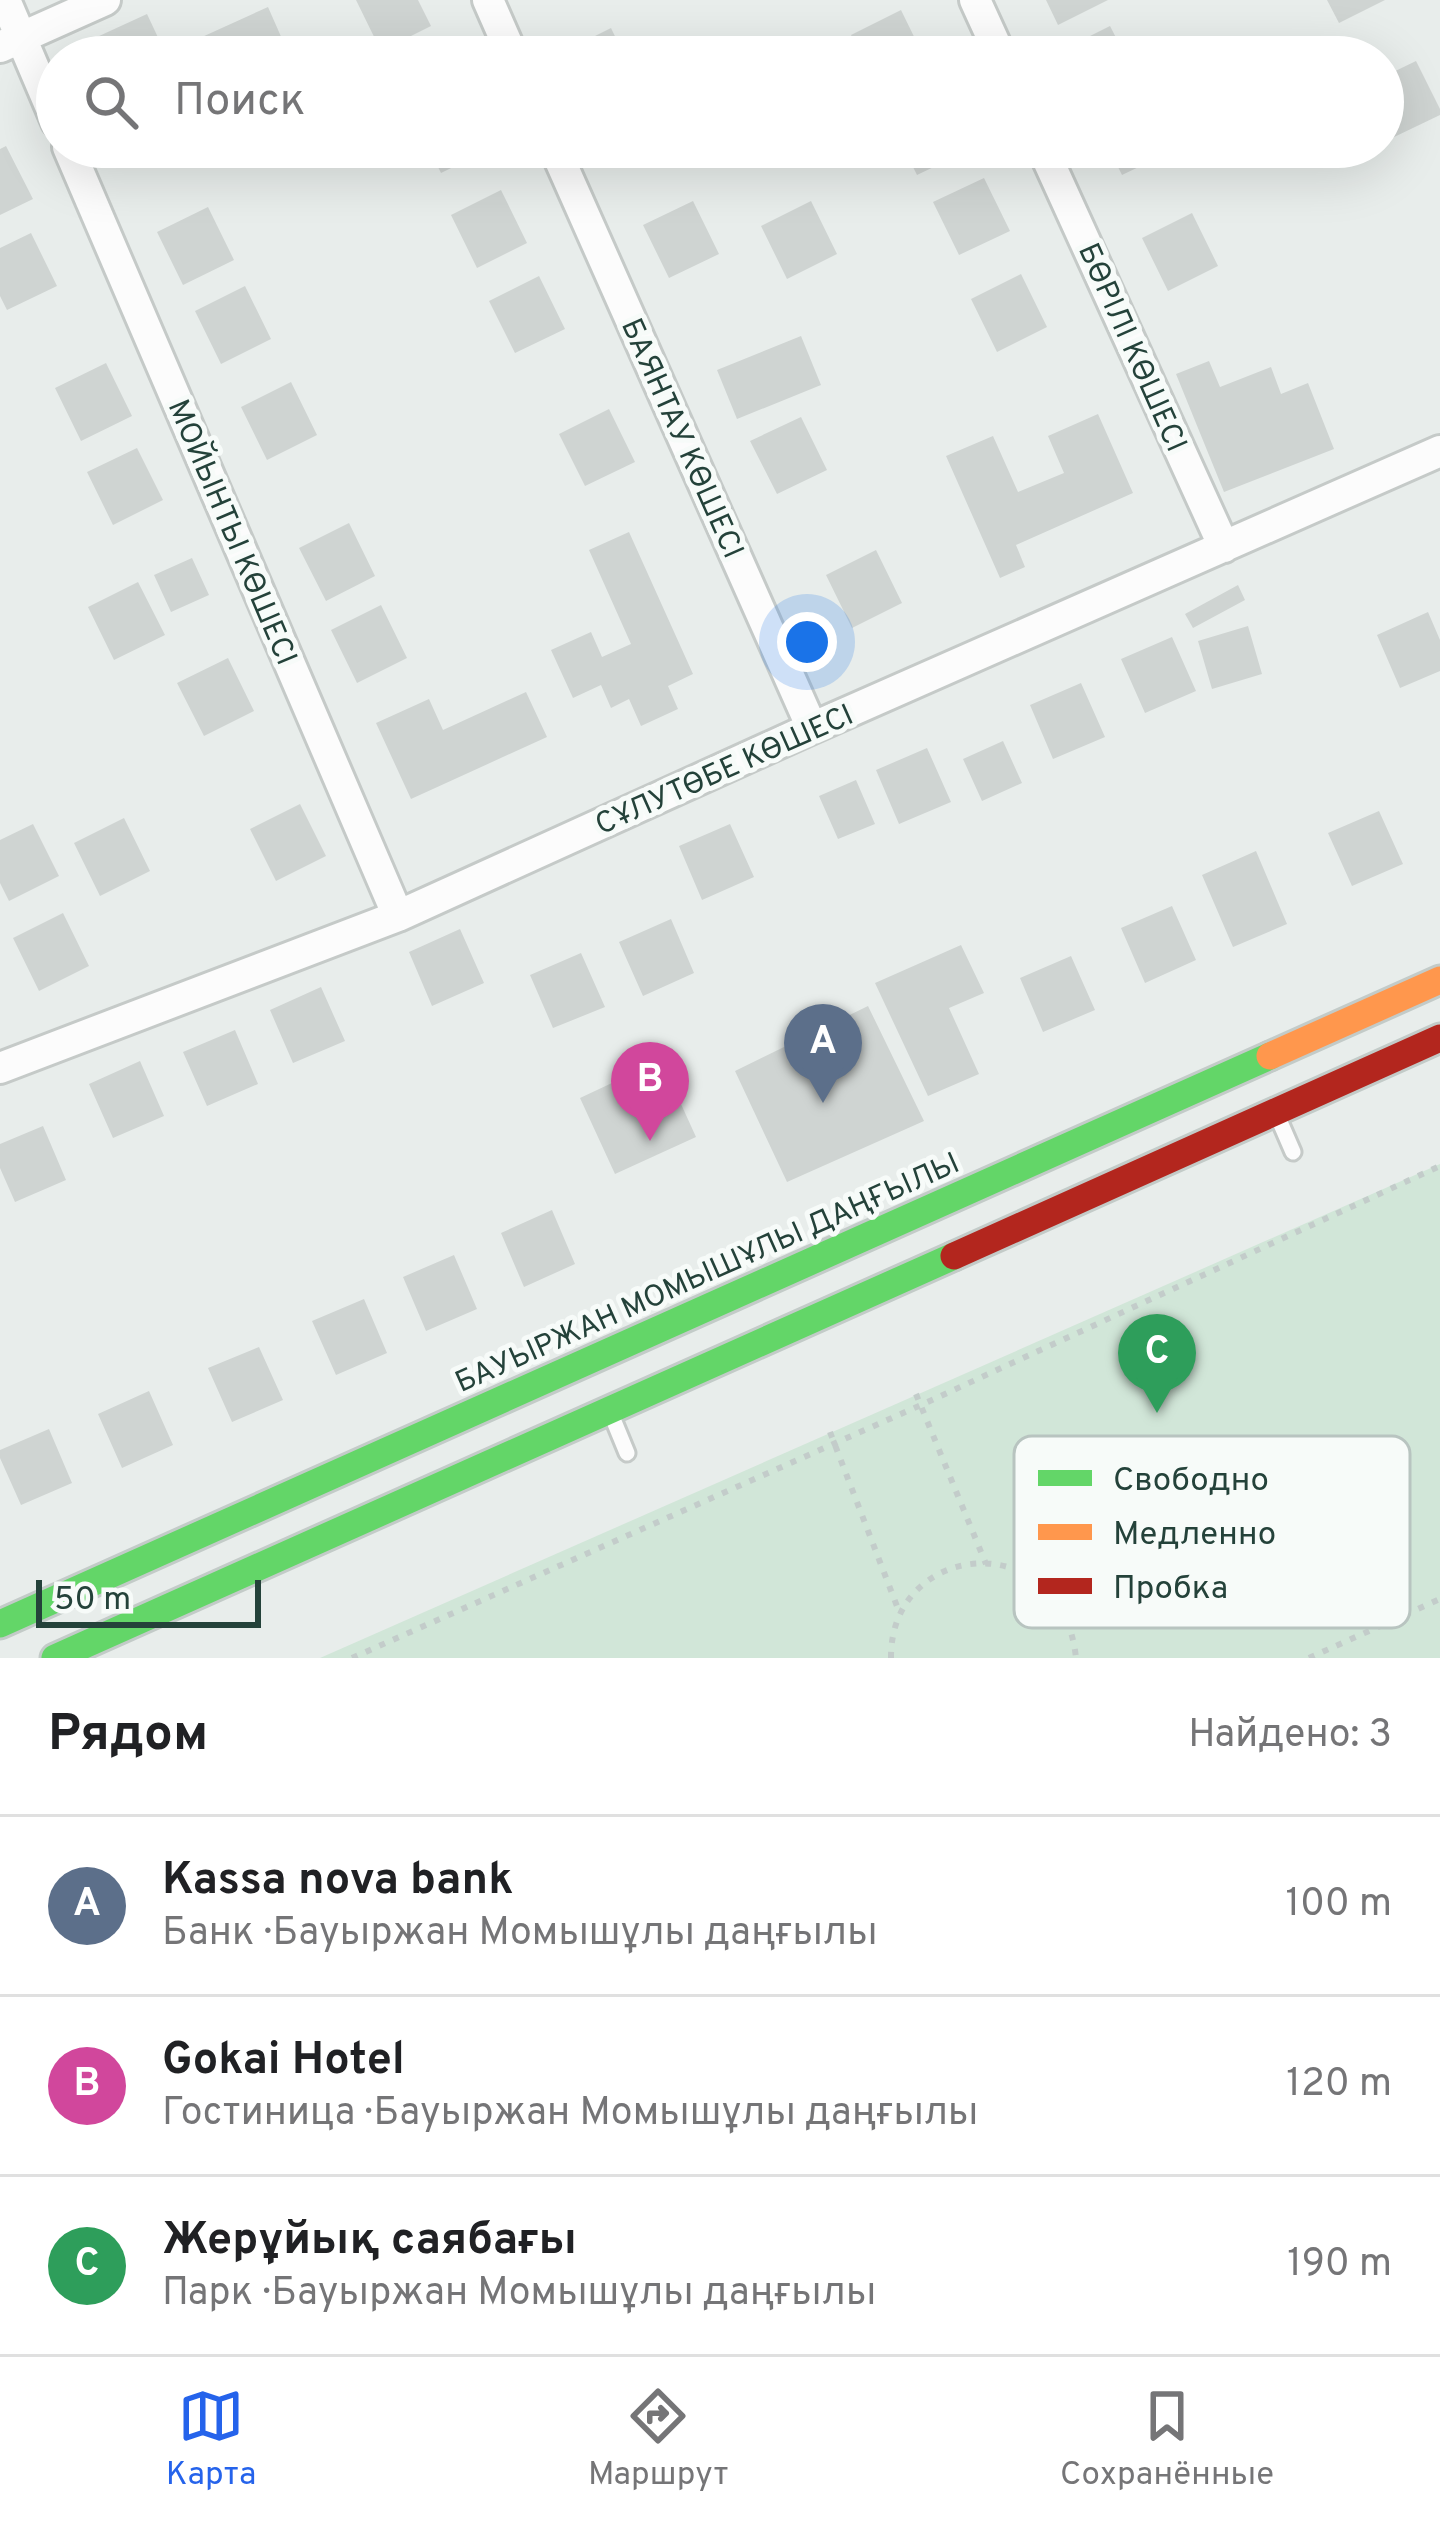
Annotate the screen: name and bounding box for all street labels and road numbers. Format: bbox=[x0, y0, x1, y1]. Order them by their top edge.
street label: БӨРІЛІ КӨШЕСІ bbox=[1068, 238, 1193, 458]
street label: БАЯНТАУ КӨШЕСІ bbox=[611, 313, 750, 565]
street label: МОЙЫНТЫ КӨШЕСІ bbox=[158, 393, 306, 671]
street label: СҰЛУТӨБЕ КӨШЕСІ bbox=[590, 698, 860, 845]
street label: БАУЫРЖАН МОМЫШҰЛЫ ДАҢҒЫЛЫ bbox=[450, 1146, 966, 1403]

